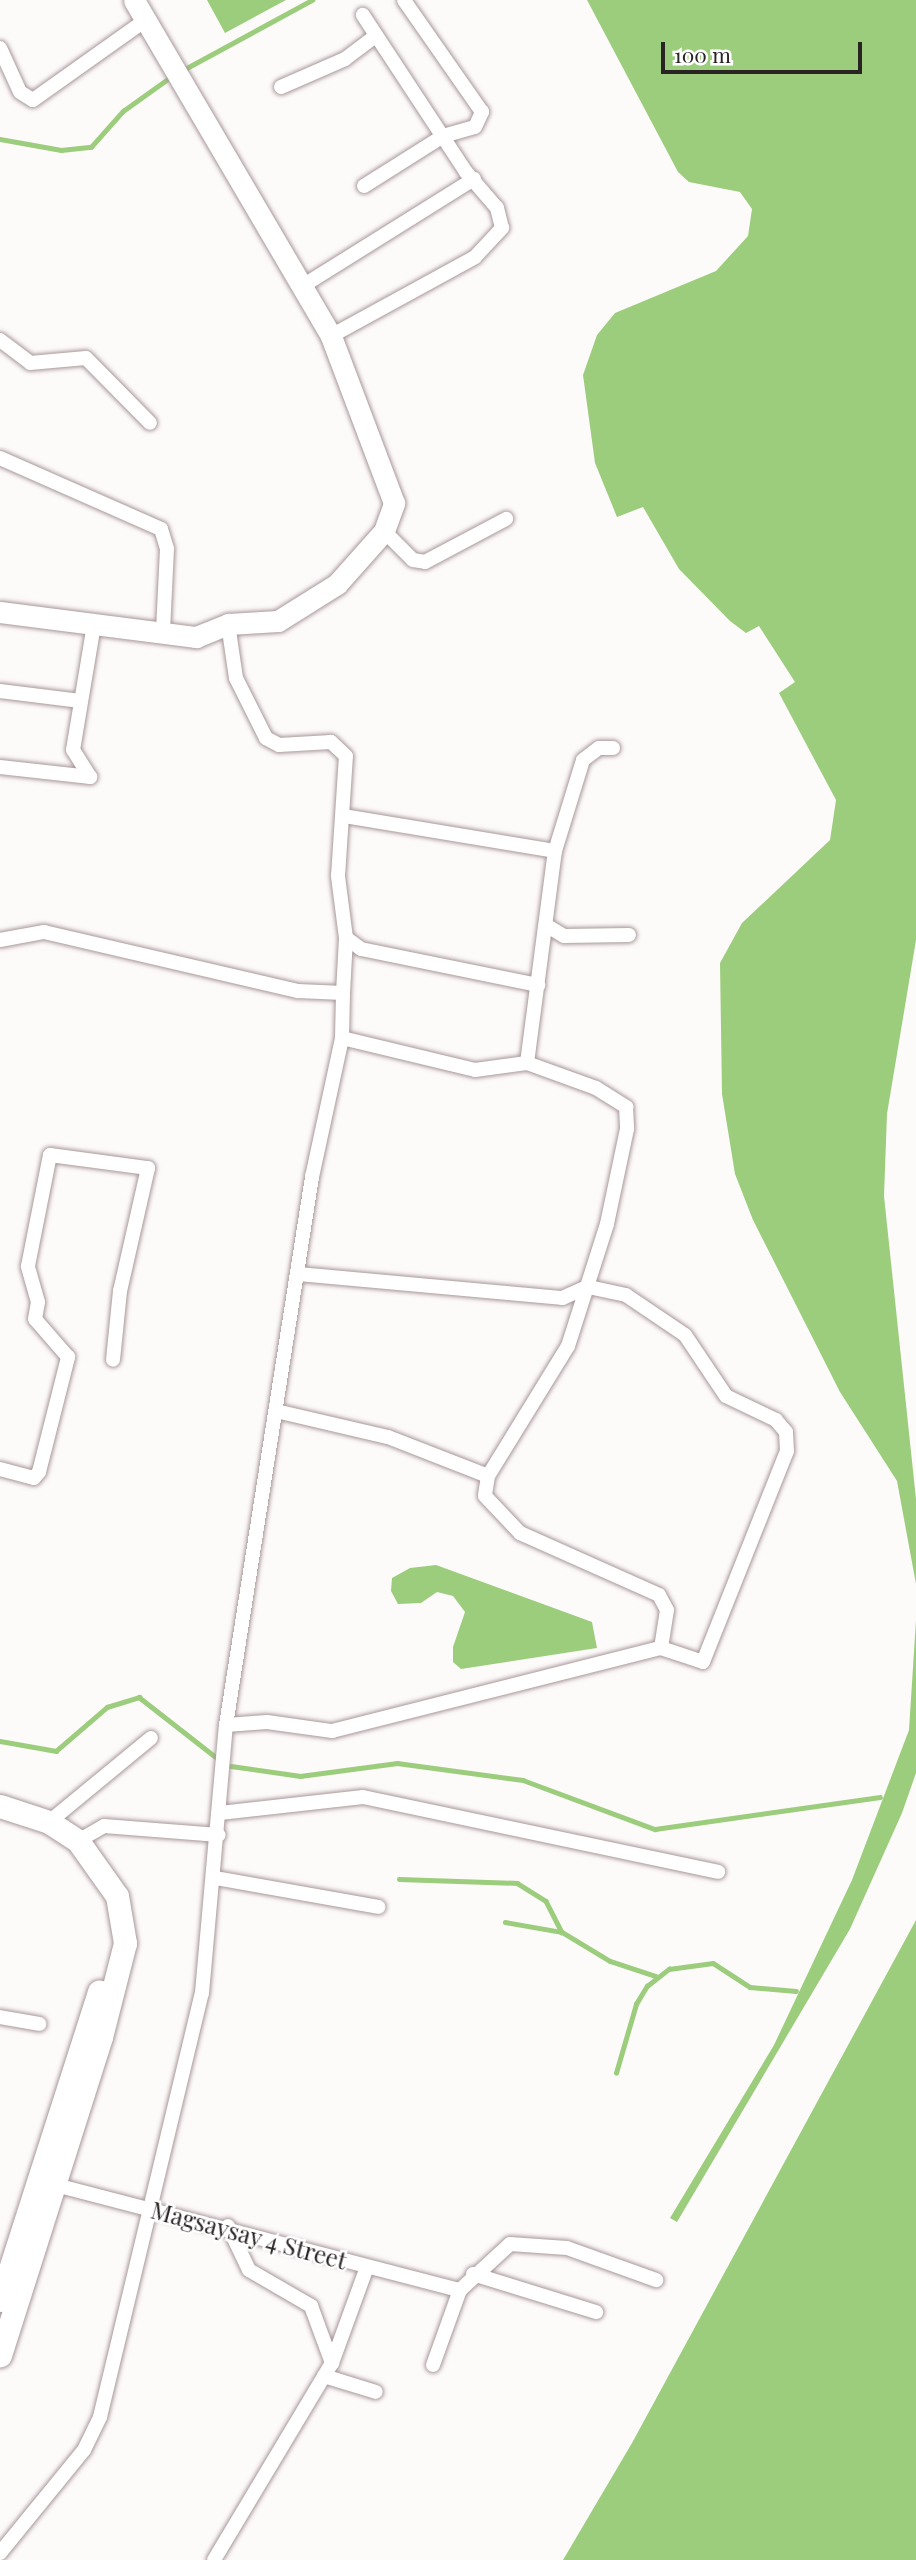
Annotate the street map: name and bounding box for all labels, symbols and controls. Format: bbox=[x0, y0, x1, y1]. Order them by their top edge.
scale bar bbox=[664, 28, 865, 72]
text: 100 m bbox=[674, 40, 731, 68]
street label: Magsaysay 4 Street bbox=[147, 2195, 351, 2275]

